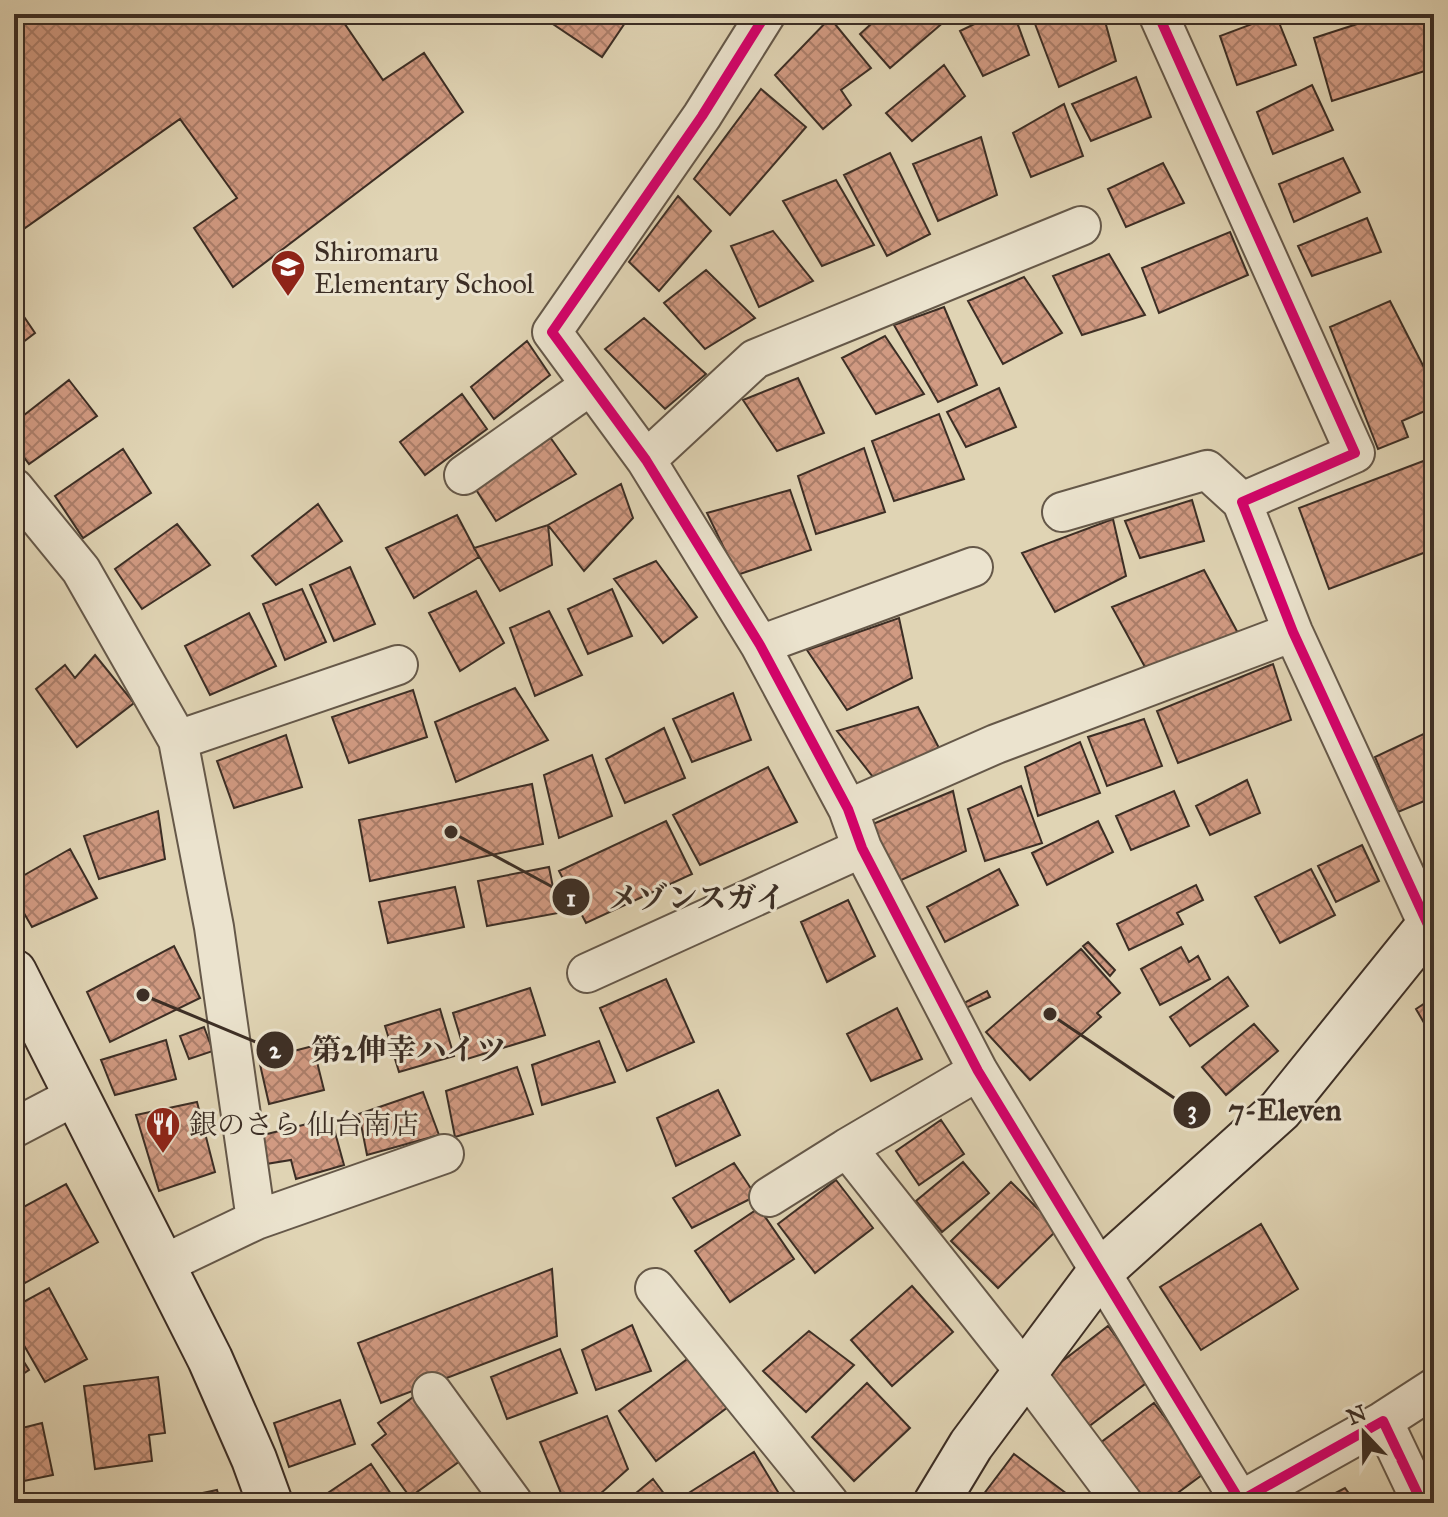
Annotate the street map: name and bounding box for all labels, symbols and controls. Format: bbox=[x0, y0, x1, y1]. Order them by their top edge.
place label: Shiromaru Elementary School bbox=[314, 234, 535, 301]
school or university icon: Shiromaru Elementary School bbox=[269, 248, 307, 298]
callout: メゾンスガイ bbox=[551, 870, 803, 924]
text: メゾンスガイ bbox=[608, 880, 786, 916]
text: 1 bbox=[566, 883, 576, 913]
callout: 第2伸幸ハイツ bbox=[255, 1023, 522, 1077]
text: 第2伸幸ハイツ bbox=[312, 1032, 506, 1068]
text: 2 bbox=[269, 1035, 282, 1065]
callout: 7-Eleven bbox=[1172, 1083, 1357, 1137]
text: 7-Eleven bbox=[1229, 1092, 1342, 1128]
text: 3 bbox=[1187, 1095, 1197, 1125]
restaurant icon: 銀のさら 仙台南店 bbox=[144, 1105, 182, 1155]
place label: 銀のさら 仙台南店 bbox=[189, 1107, 419, 1142]
north arrow bbox=[1324, 1393, 1404, 1473]
text: N bbox=[1343, 1399, 1371, 1431]

